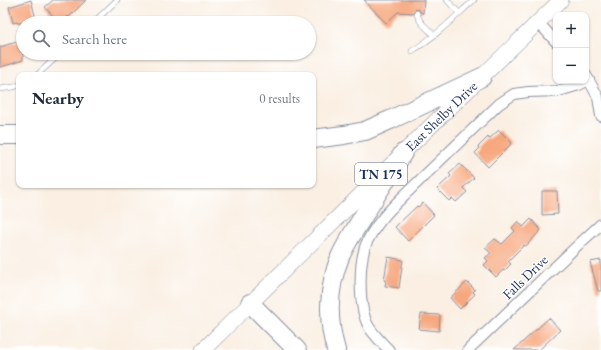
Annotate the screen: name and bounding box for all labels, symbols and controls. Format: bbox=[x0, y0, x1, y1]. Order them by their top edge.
map controls bbox=[553, 12, 589, 84]
button: + bbox=[553, 12, 589, 48]
search box bbox=[16, 16, 316, 60]
icon: search bbox=[30, 27, 52, 49]
text: Search here bbox=[62, 29, 127, 48]
button: − bbox=[553, 48, 589, 84]
street label: East Shelby Drive bbox=[402, 77, 481, 155]
text: Nearby bbox=[32, 87, 84, 109]
text: 0 results bbox=[259, 90, 300, 107]
road number: TN 175 bbox=[355, 163, 407, 185]
street label: Falls Drive bbox=[499, 251, 552, 303]

